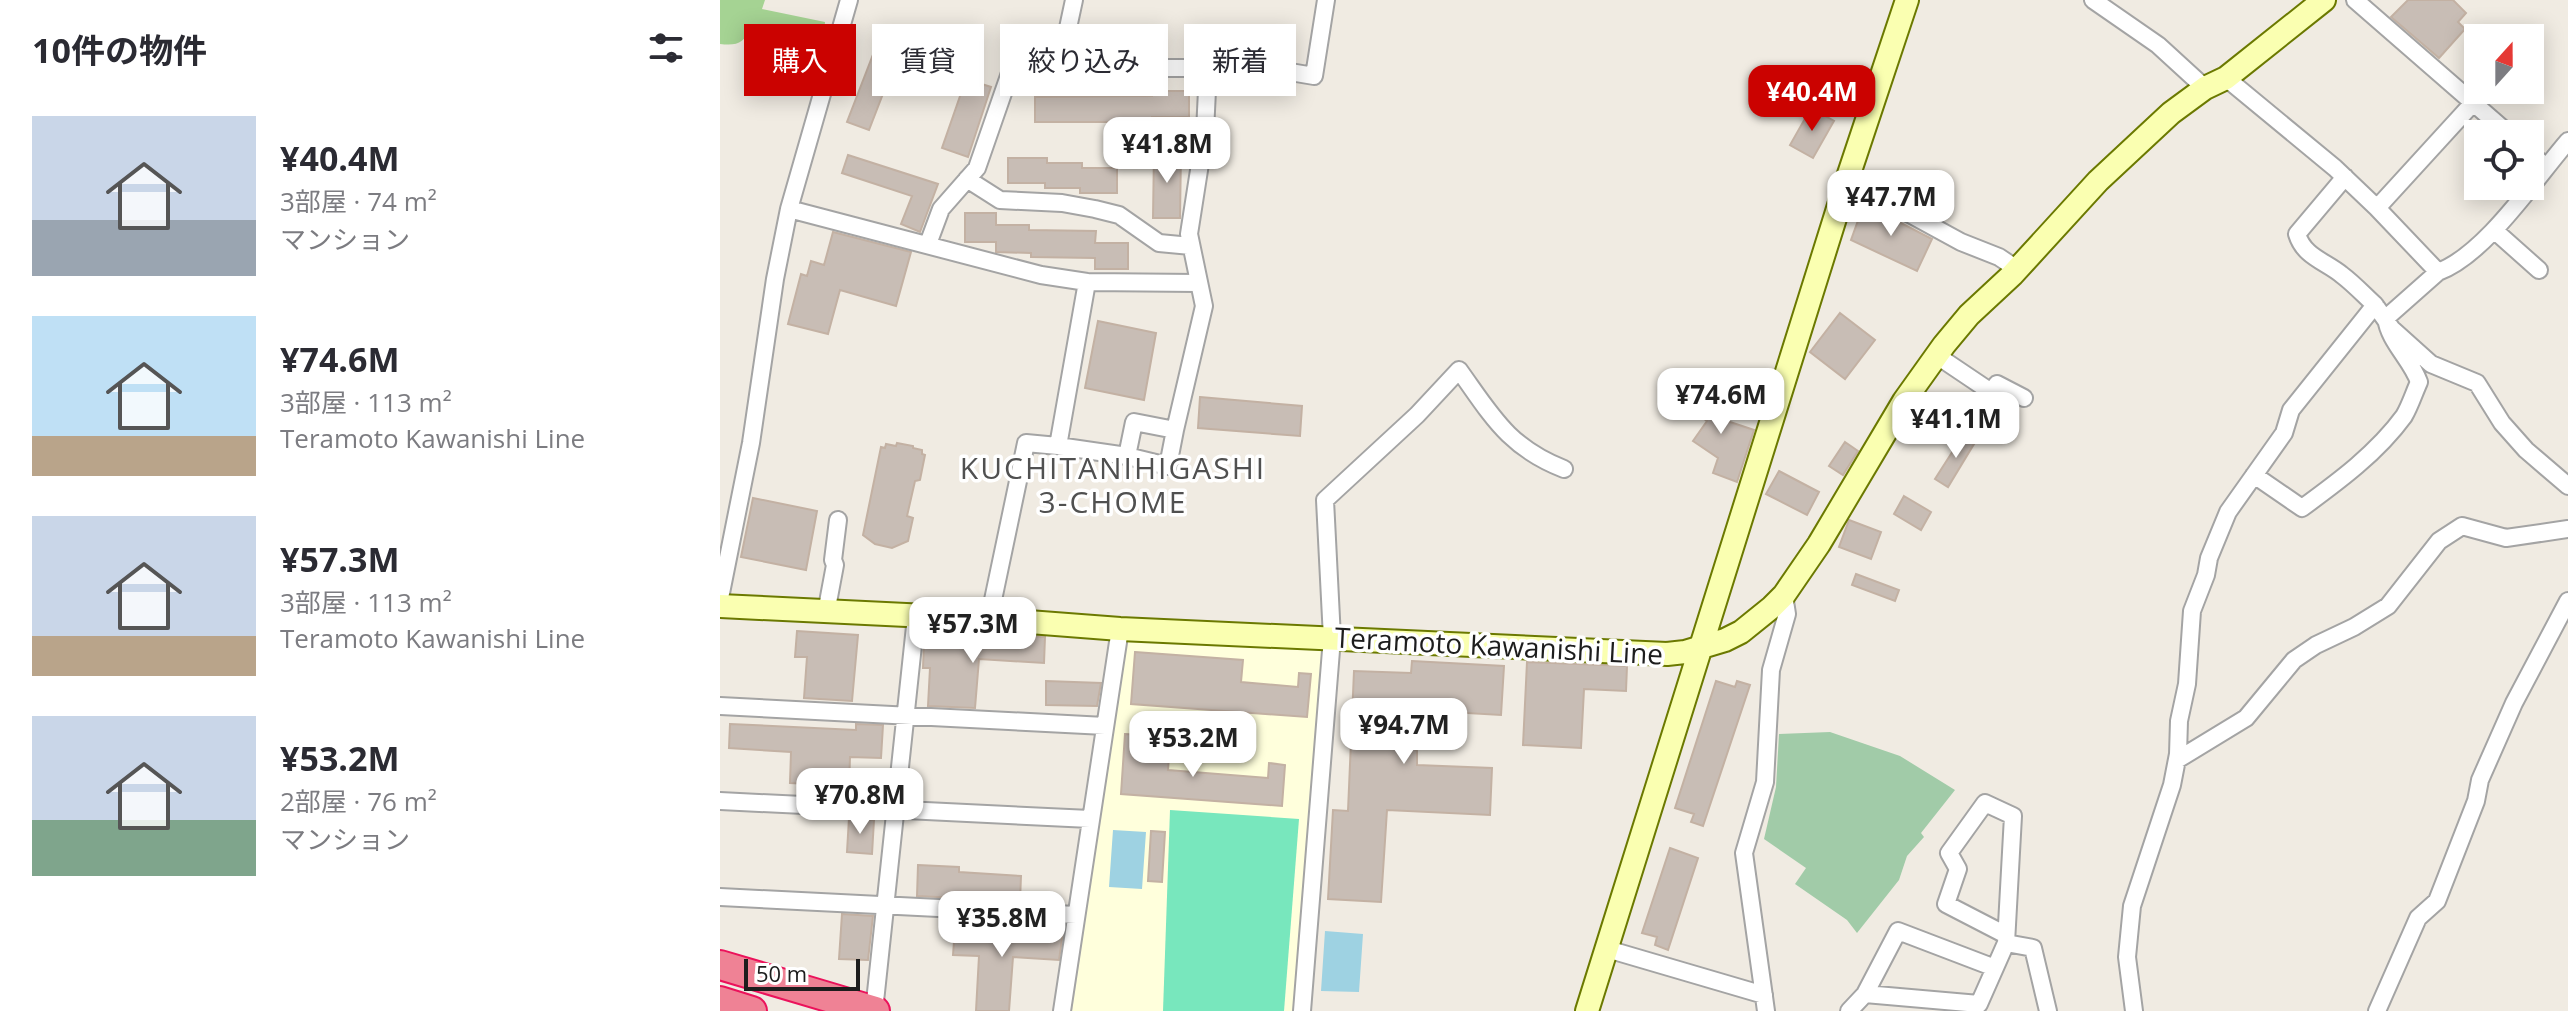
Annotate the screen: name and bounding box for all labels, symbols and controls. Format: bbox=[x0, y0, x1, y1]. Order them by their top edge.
chip: 購入 bbox=[744, 24, 856, 96]
chip: 賃貸 bbox=[872, 24, 984, 96]
chip: 絞り込み bbox=[1000, 24, 1168, 96]
chip: 新着 bbox=[1184, 24, 1296, 96]
north arrow bbox=[2464, 24, 2544, 104]
map controls bbox=[2464, 24, 2544, 200]
icon: filters bbox=[644, 26, 688, 70]
text: 10件の物件 bbox=[32, 27, 207, 73]
pin: ¥40.4M bbox=[1747, 65, 1877, 133]
text: ¥40.4M bbox=[1766, 73, 1858, 109]
pin: ¥41.8M bbox=[1102, 117, 1232, 185]
button: locate bbox=[2464, 120, 2544, 200]
text: ¥41.8M bbox=[1121, 125, 1213, 161]
text: ¥40.4M bbox=[280, 135, 400, 181]
icon: home bbox=[96, 148, 192, 244]
pin: ¥47.7M bbox=[1826, 170, 1956, 238]
text: ¥47.7M bbox=[1845, 178, 1937, 214]
text: 3部屋 · 74 m² bbox=[280, 183, 437, 219]
text: マンション bbox=[280, 221, 410, 257]
text: ¥74.6M bbox=[280, 336, 400, 382]
icon: home bbox=[96, 348, 192, 444]
pin: ¥74.6M bbox=[1656, 368, 1786, 436]
text: ¥74.6M bbox=[1675, 376, 1767, 412]
text: 3部屋 · 113 m² bbox=[280, 384, 452, 420]
pin: ¥41.1M bbox=[1891, 392, 2021, 460]
text: ¥41.1M bbox=[1910, 400, 2002, 436]
text: Teramoto Kawanishi Line bbox=[280, 420, 585, 456]
district label: KUCHITANIHIGASHI 3-CHOME bbox=[960, 447, 1266, 522]
text: ¥57.3M bbox=[280, 536, 400, 582]
icon: home bbox=[96, 548, 192, 644]
text: 3部屋 · 113 m² bbox=[280, 584, 452, 620]
pin: ¥57.3M bbox=[908, 597, 1038, 665]
text: ¥57.3M bbox=[927, 605, 1019, 641]
street label: Teramoto Kawanishi Line bbox=[1334, 617, 1664, 673]
text: Teramoto Kawanishi Line bbox=[280, 620, 585, 656]
pin: ¥94.7M bbox=[1339, 698, 1469, 766]
text: ¥94.7M bbox=[1358, 706, 1450, 742]
pin: ¥53.2M bbox=[1128, 711, 1258, 779]
text: ¥53.2M bbox=[1147, 719, 1239, 755]
text: ¥53.2M bbox=[280, 735, 400, 781]
icon: home bbox=[96, 748, 192, 844]
pin: ¥70.8M bbox=[795, 768, 925, 836]
text: ¥70.8M bbox=[814, 776, 906, 812]
text: 2部屋 · 76 m² bbox=[280, 783, 437, 819]
text: マンション bbox=[280, 821, 410, 857]
pin: ¥35.8M bbox=[937, 891, 1067, 959]
text: ¥35.8M bbox=[956, 899, 1048, 935]
scale bar bbox=[744, 955, 860, 991]
text: 50 m bbox=[756, 958, 807, 988]

